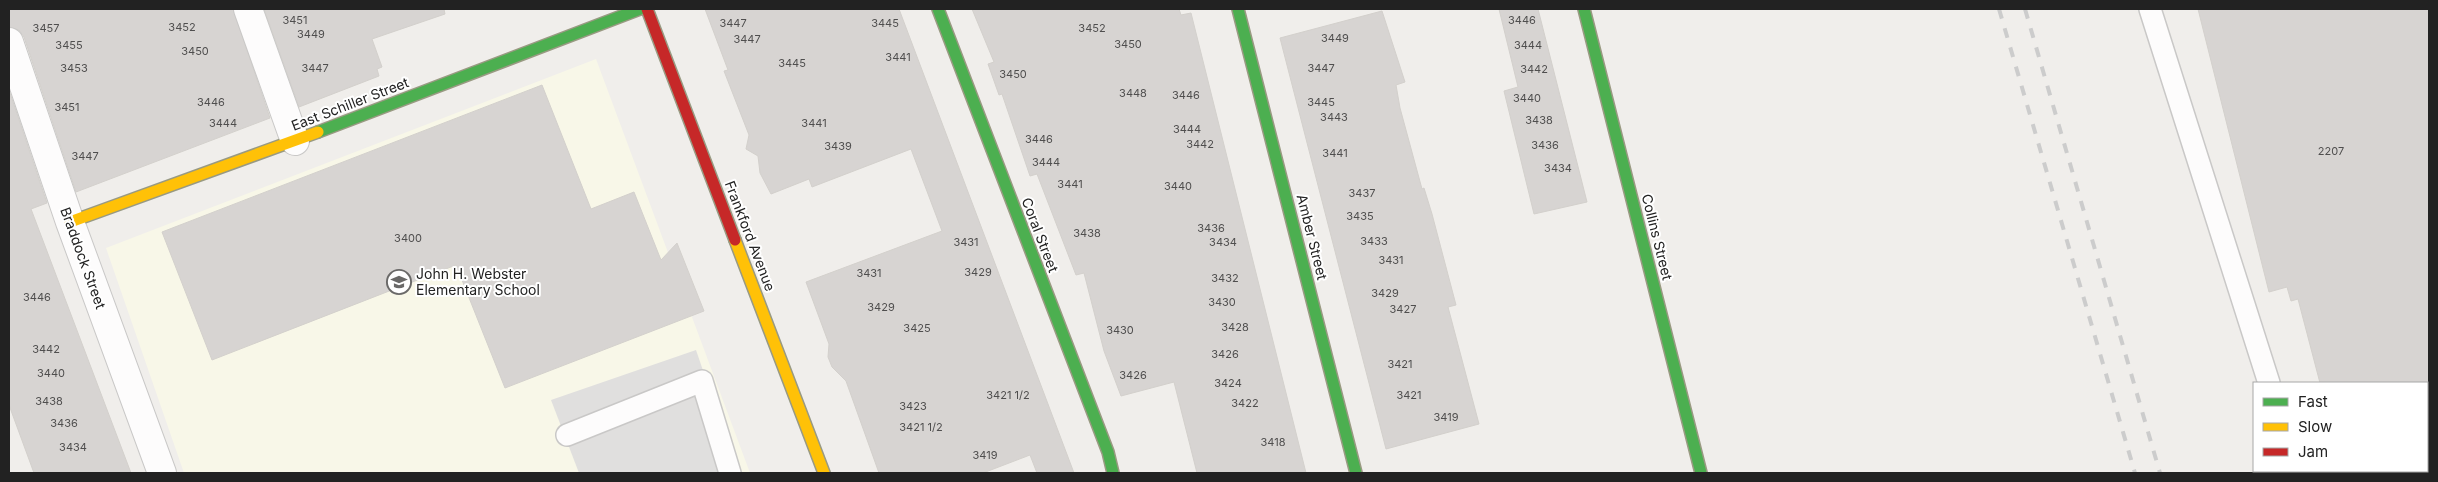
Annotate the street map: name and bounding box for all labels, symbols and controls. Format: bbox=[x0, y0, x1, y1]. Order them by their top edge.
house number: 3451 bbox=[282, 13, 308, 27]
house number: 3446 bbox=[1508, 13, 1536, 27]
house number: 3447 bbox=[719, 16, 747, 30]
house number: 3445 bbox=[871, 16, 899, 30]
house number: 3452 bbox=[168, 20, 196, 34]
house number: 3457 bbox=[33, 21, 59, 35]
house number: 3452 bbox=[1078, 21, 1106, 35]
house number: 3449 bbox=[297, 27, 325, 41]
house number: 3449 bbox=[1321, 31, 1349, 45]
house number: 3447 bbox=[733, 32, 761, 46]
house number: 3450 bbox=[1114, 37, 1142, 51]
house number: 3455 bbox=[55, 38, 83, 52]
house number: 3444 bbox=[1514, 38, 1542, 52]
house number: 3450 bbox=[181, 44, 209, 58]
house number: 3441 bbox=[885, 50, 911, 64]
house number: 3445 bbox=[778, 56, 806, 70]
house number: 3453 bbox=[60, 61, 88, 75]
house number: 3447 bbox=[301, 61, 329, 75]
house number: 3447 bbox=[1307, 61, 1335, 75]
house number: 3442 bbox=[1520, 62, 1548, 76]
house number: 3450 bbox=[999, 67, 1027, 81]
street label: East Schiller Street bbox=[289, 73, 411, 134]
house number: 3448 bbox=[1119, 86, 1147, 100]
house number: 3446 bbox=[1172, 88, 1200, 102]
house number: 3440 bbox=[1513, 91, 1541, 105]
house number: 3446 bbox=[197, 95, 225, 109]
house number: 3445 bbox=[1307, 95, 1335, 109]
house number: 3451 bbox=[54, 100, 80, 114]
house number: 3443 bbox=[1320, 110, 1348, 124]
house number: 3438 bbox=[1525, 113, 1553, 127]
house number: 3444 bbox=[209, 116, 237, 130]
house number: 3441 bbox=[801, 116, 827, 130]
house number: 3444 bbox=[1173, 122, 1201, 136]
house number: 3446 bbox=[1025, 132, 1053, 146]
house number: 3442 bbox=[1186, 137, 1214, 151]
house number: 3436 bbox=[1531, 138, 1559, 152]
house number: 3439 bbox=[824, 139, 852, 153]
house number: 2207 bbox=[2318, 144, 2344, 158]
house number: 3441 bbox=[1322, 146, 1348, 160]
house number: 3447 bbox=[71, 149, 99, 163]
house number: 3444 bbox=[1032, 155, 1060, 169]
house number: 3434 bbox=[1544, 161, 1572, 175]
house number: 3441 bbox=[1057, 177, 1083, 191]
street label: Frankford Avenue bbox=[722, 178, 779, 293]
house number: 3440 bbox=[1164, 179, 1192, 193]
house number: 3437 bbox=[1349, 186, 1375, 200]
street label: Amber Street bbox=[1294, 192, 1331, 282]
street label: Collins Street bbox=[1639, 192, 1676, 282]
street label: Coral Street bbox=[1018, 195, 1063, 275]
street label: Braddock Street bbox=[57, 205, 110, 311]
house number: 3435 bbox=[1346, 209, 1374, 223]
house number: 3436 bbox=[1197, 221, 1225, 235]
house number: 3438 bbox=[1073, 226, 1101, 240]
house number: 3400 bbox=[394, 231, 422, 245]
house number: 3433 bbox=[1360, 234, 1388, 248]
house number: 3431 bbox=[953, 235, 979, 249]
house number: 3434 bbox=[1209, 235, 1237, 249]
house number: 3431 bbox=[1378, 253, 1404, 267]
place label: John H. Webster Elementary School bbox=[416, 265, 540, 298]
house number: 3429 bbox=[964, 265, 992, 279]
house number: 3431 bbox=[856, 266, 882, 280]
school or university icon: John H. Webster Elementary School bbox=[386, 269, 412, 295]
house number: 3432 bbox=[1211, 271, 1239, 285]
house number: 3429 bbox=[1371, 286, 1399, 300]
house number: 3446 bbox=[23, 290, 51, 304]
house number: 3430 bbox=[1208, 295, 1236, 309]
house number: 3429 bbox=[867, 300, 895, 314]
house number: 3427 bbox=[1390, 302, 1416, 316]
house number: 3428 bbox=[1221, 320, 1249, 334]
house number: 3425 bbox=[903, 321, 931, 335]
house number: 3430 bbox=[1106, 323, 1134, 337]
house number: 3442 bbox=[32, 342, 60, 356]
house number: 3426 bbox=[1211, 347, 1239, 361]
house number: 3421 bbox=[1387, 357, 1413, 371]
house number: 3440 bbox=[37, 366, 65, 380]
house number: 3426 bbox=[1119, 368, 1147, 382]
house number: 3424 bbox=[1214, 376, 1242, 390]
legend bbox=[2253, 382, 2428, 472]
house number: 3421 1/2 bbox=[986, 388, 1030, 402]
house number: 3421 bbox=[1396, 388, 1422, 402]
text: Fast bbox=[2298, 392, 2328, 411]
house number: 3438 bbox=[35, 394, 63, 408]
house number: 3422 bbox=[1231, 396, 1259, 410]
house number: 3423 bbox=[899, 399, 927, 413]
house number: 3419 bbox=[1434, 410, 1459, 424]
house number: 3436 bbox=[50, 416, 78, 430]
text: Slow bbox=[2298, 417, 2332, 436]
house number: 3421 1/2 bbox=[899, 420, 943, 434]
house number: 3418 bbox=[1261, 435, 1286, 449]
house number: 3434 bbox=[59, 440, 87, 454]
text: Jam bbox=[2298, 442, 2328, 461]
house number: 3419 bbox=[973, 448, 998, 462]

